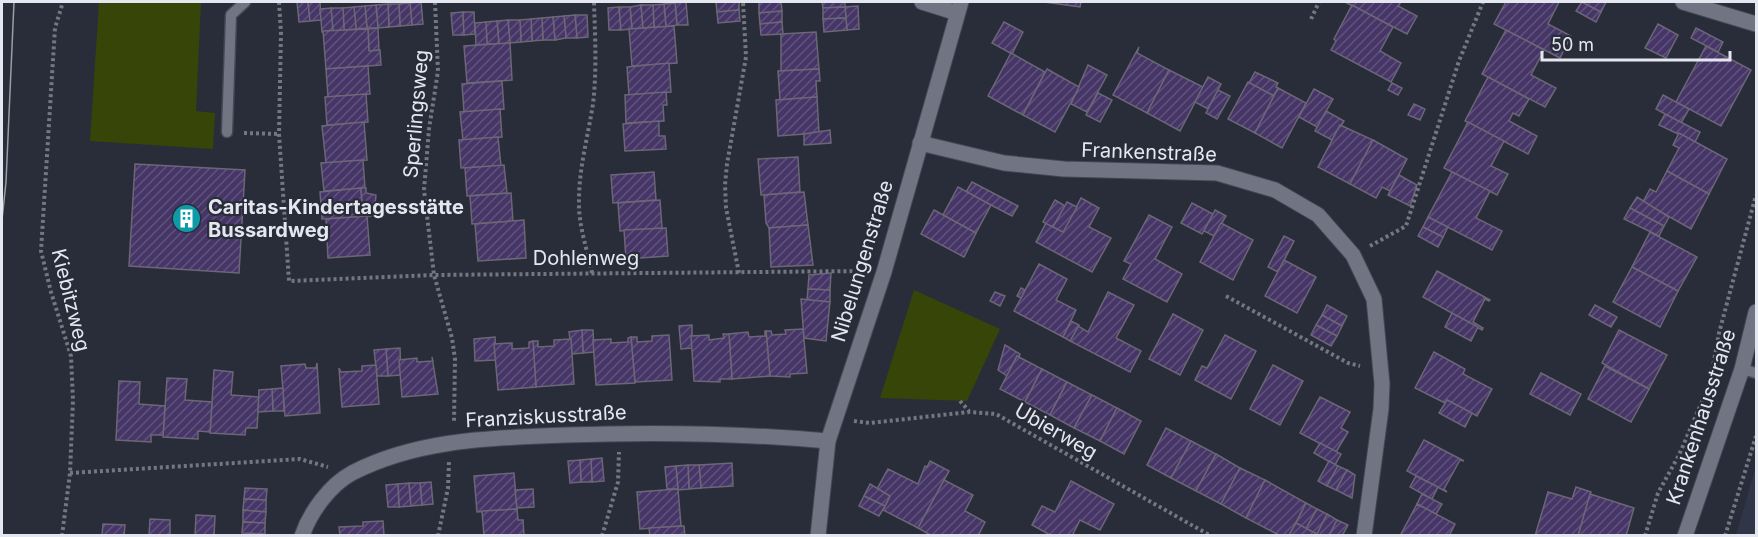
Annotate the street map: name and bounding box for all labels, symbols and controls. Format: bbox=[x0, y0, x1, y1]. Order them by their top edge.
scale bar bbox=[1542, 24, 1730, 62]
text: 50 m bbox=[1551, 34, 1594, 55]
street label: Sperlingsweg bbox=[398, 49, 434, 179]
street label: Frankenstraße bbox=[1081, 138, 1217, 166]
street label: Nibelungenstraße bbox=[826, 177, 898, 345]
place label: Caritas-Kindertagesstätte Bussardweg bbox=[208, 195, 464, 242]
building icon: Caritas-Kindertagesstätte Bussardweg bbox=[171, 202, 203, 234]
street label: Kiebitzweg bbox=[47, 246, 95, 354]
street label: Dohlenweg bbox=[533, 246, 639, 270]
street label: Krankenhausstraße bbox=[1661, 326, 1741, 508]
street label: Ubierweg bbox=[1010, 398, 1102, 464]
street label: Franziskusstraße bbox=[465, 400, 627, 432]

